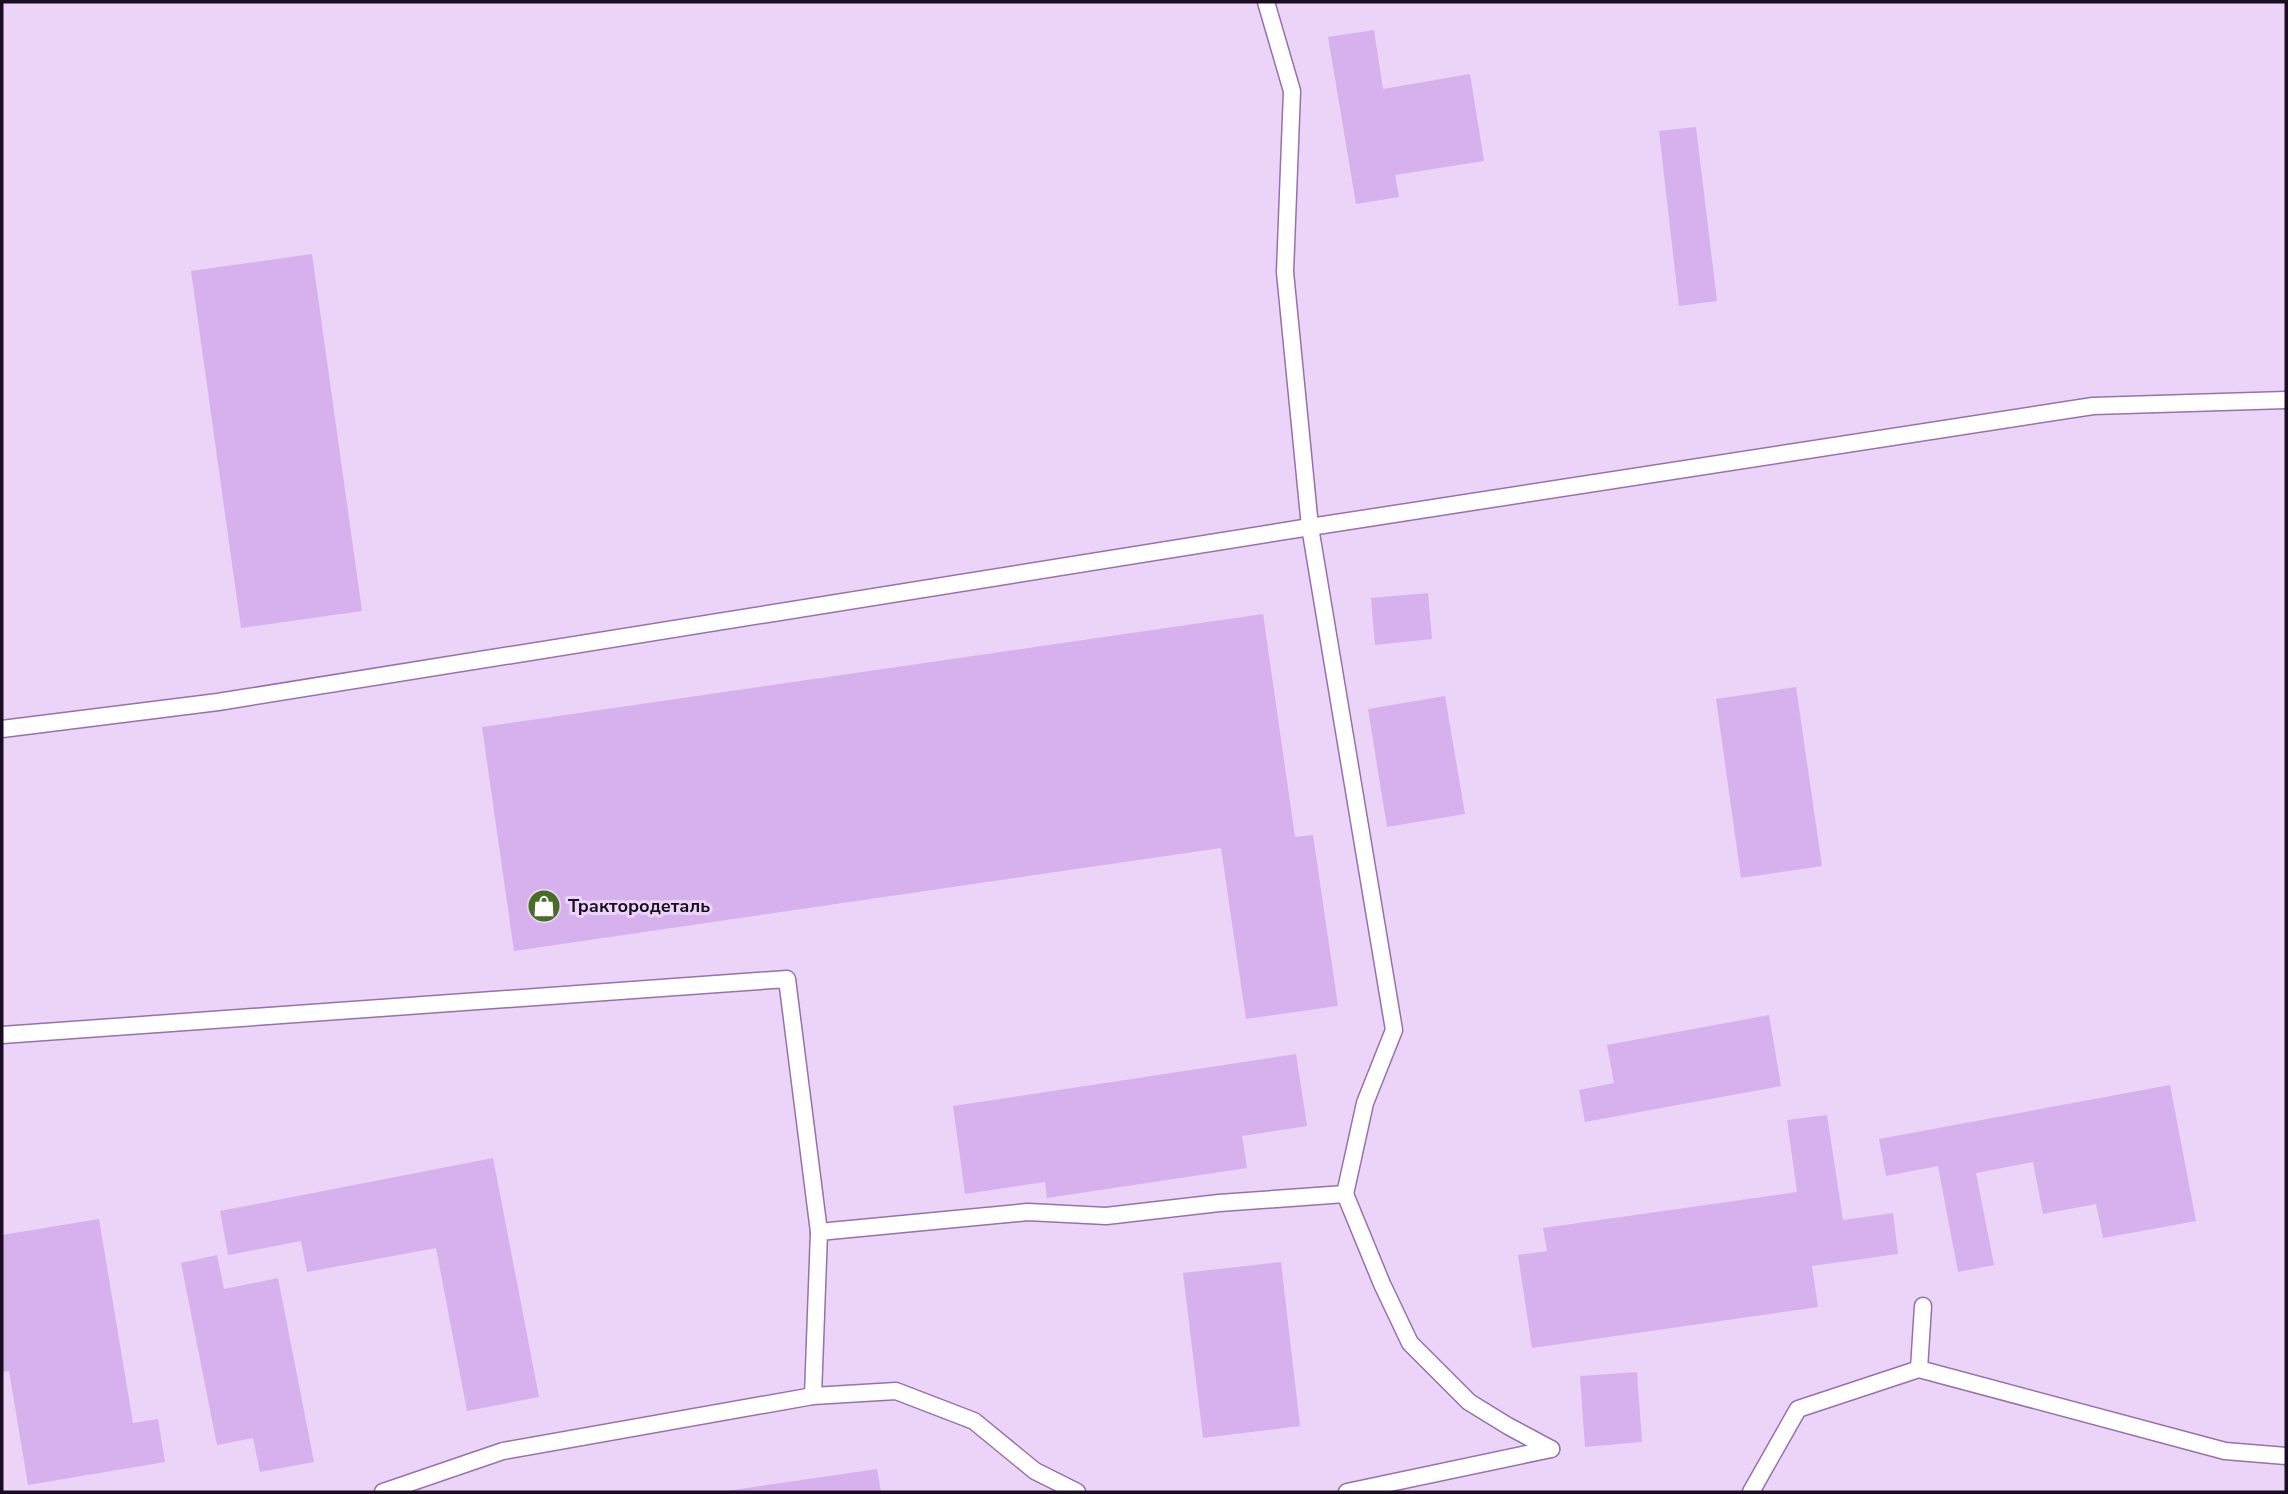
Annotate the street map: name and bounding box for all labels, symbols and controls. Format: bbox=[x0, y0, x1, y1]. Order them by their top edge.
shop icon: Трактородеталь bbox=[525, 887, 563, 925]
place label: Трактородеталь bbox=[568, 894, 710, 918]

